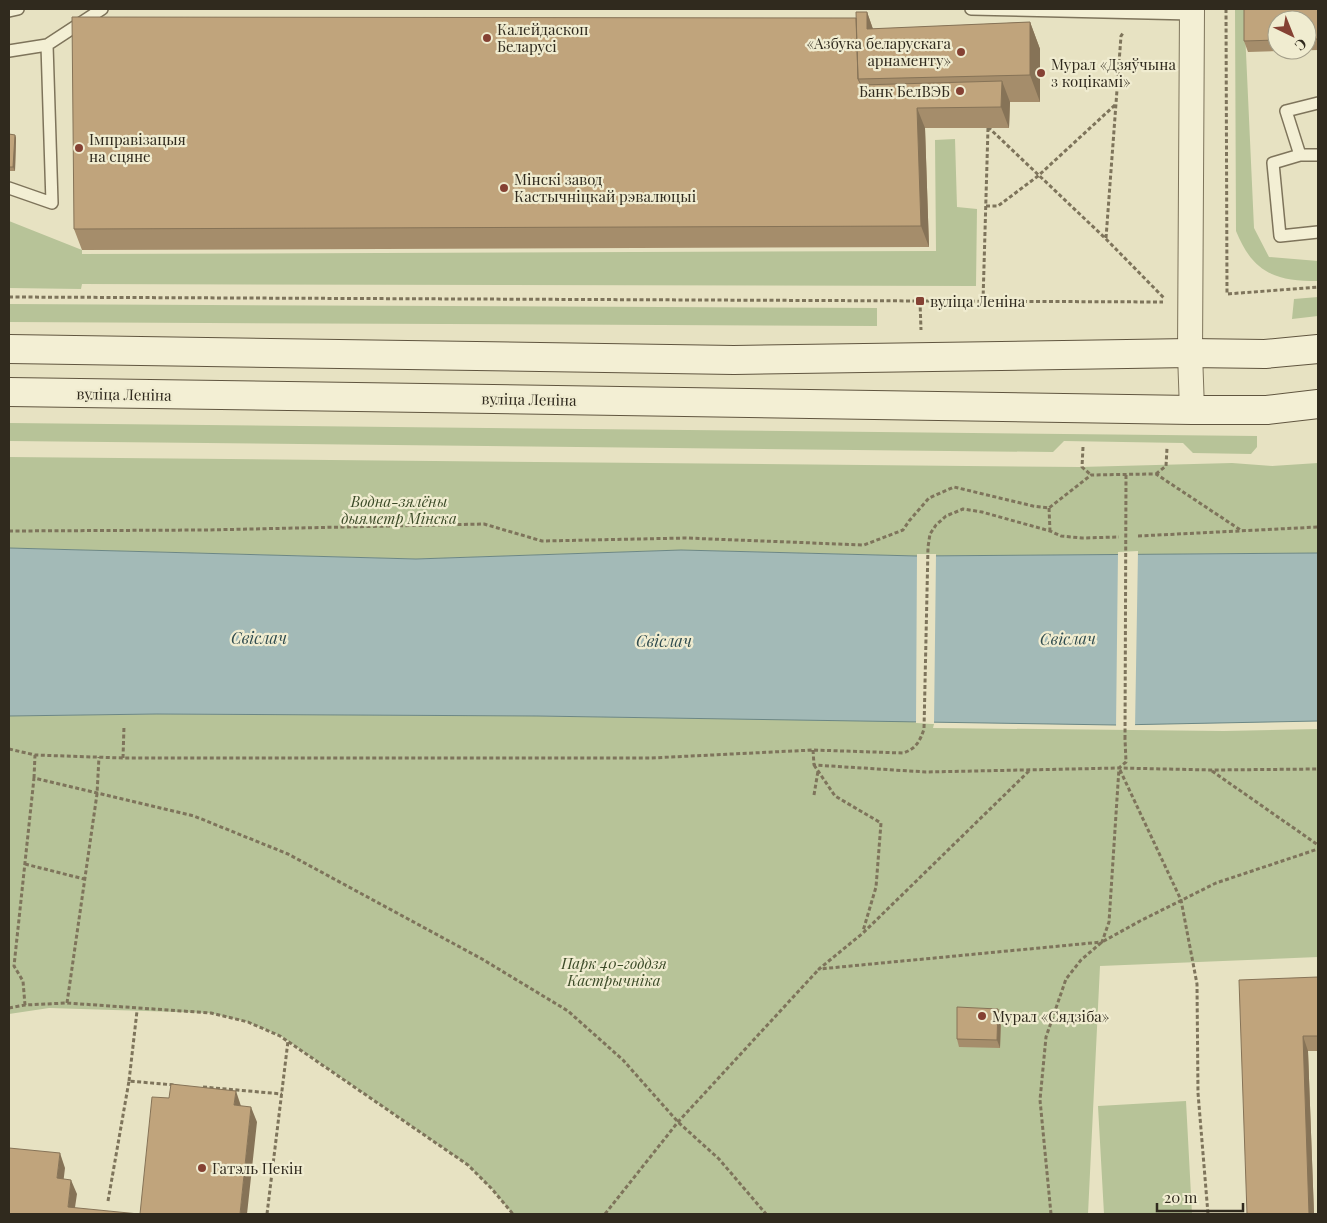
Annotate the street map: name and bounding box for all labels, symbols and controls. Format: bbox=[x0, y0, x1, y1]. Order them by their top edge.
north arrow bbox=[1267, 10, 1317, 60]
place label: Калейдаскоп Беларусі bbox=[497, 19, 588, 56]
marker: Калейдаскоп Беларусі bbox=[481, 32, 493, 44]
place label: «Азбука беларускага арнаменту» bbox=[806, 33, 952, 70]
text: С bbox=[1291, 35, 1311, 55]
marker: «Азбука беларускага арнаменту» bbox=[955, 46, 967, 58]
place label: Мурал «Дзяўчына з коцікамі» bbox=[1051, 54, 1176, 91]
marker: Мурал «Дзяўчына з коцікамі» bbox=[1035, 67, 1047, 79]
place label: Банк БелВЭБ bbox=[859, 81, 950, 101]
marker: Банк БелВЭБ bbox=[954, 85, 966, 97]
place label: Імправізацыя на сцяне bbox=[89, 129, 186, 166]
marker: Імправізацыя на сцяне bbox=[73, 142, 85, 154]
place label: Мінскі завод Кастычніцкай рэвалюцыі bbox=[514, 169, 697, 206]
marker: Мінскі завод Кастычніцкай рэвалюцыі bbox=[498, 182, 510, 194]
place label: вуліца Леніна bbox=[930, 291, 1026, 311]
marker: вуліца Леніна bbox=[914, 295, 926, 307]
street label: вуліца Леніна bbox=[76, 383, 172, 405]
street label: вуліца Леніна bbox=[481, 388, 577, 410]
park label: Водна-зялёны дыяметр Мінска bbox=[341, 491, 457, 528]
water label: Свіслач bbox=[231, 627, 287, 648]
water label: Свіслач bbox=[1040, 627, 1096, 649]
water label: Свіслач bbox=[636, 630, 692, 651]
park label: Парк 40-годдзя Кастрычніка bbox=[560, 953, 667, 990]
place label: Мурал «Сядзіба» bbox=[992, 1006, 1110, 1026]
marker: Мурал «Сядзіба» bbox=[976, 1010, 988, 1022]
place label: Гатэль Пекін bbox=[212, 1158, 303, 1178]
marker: Гатэль Пекін bbox=[196, 1162, 208, 1174]
scale bar bbox=[1157, 1180, 1243, 1212]
text: 20 m bbox=[1164, 1187, 1198, 1207]

